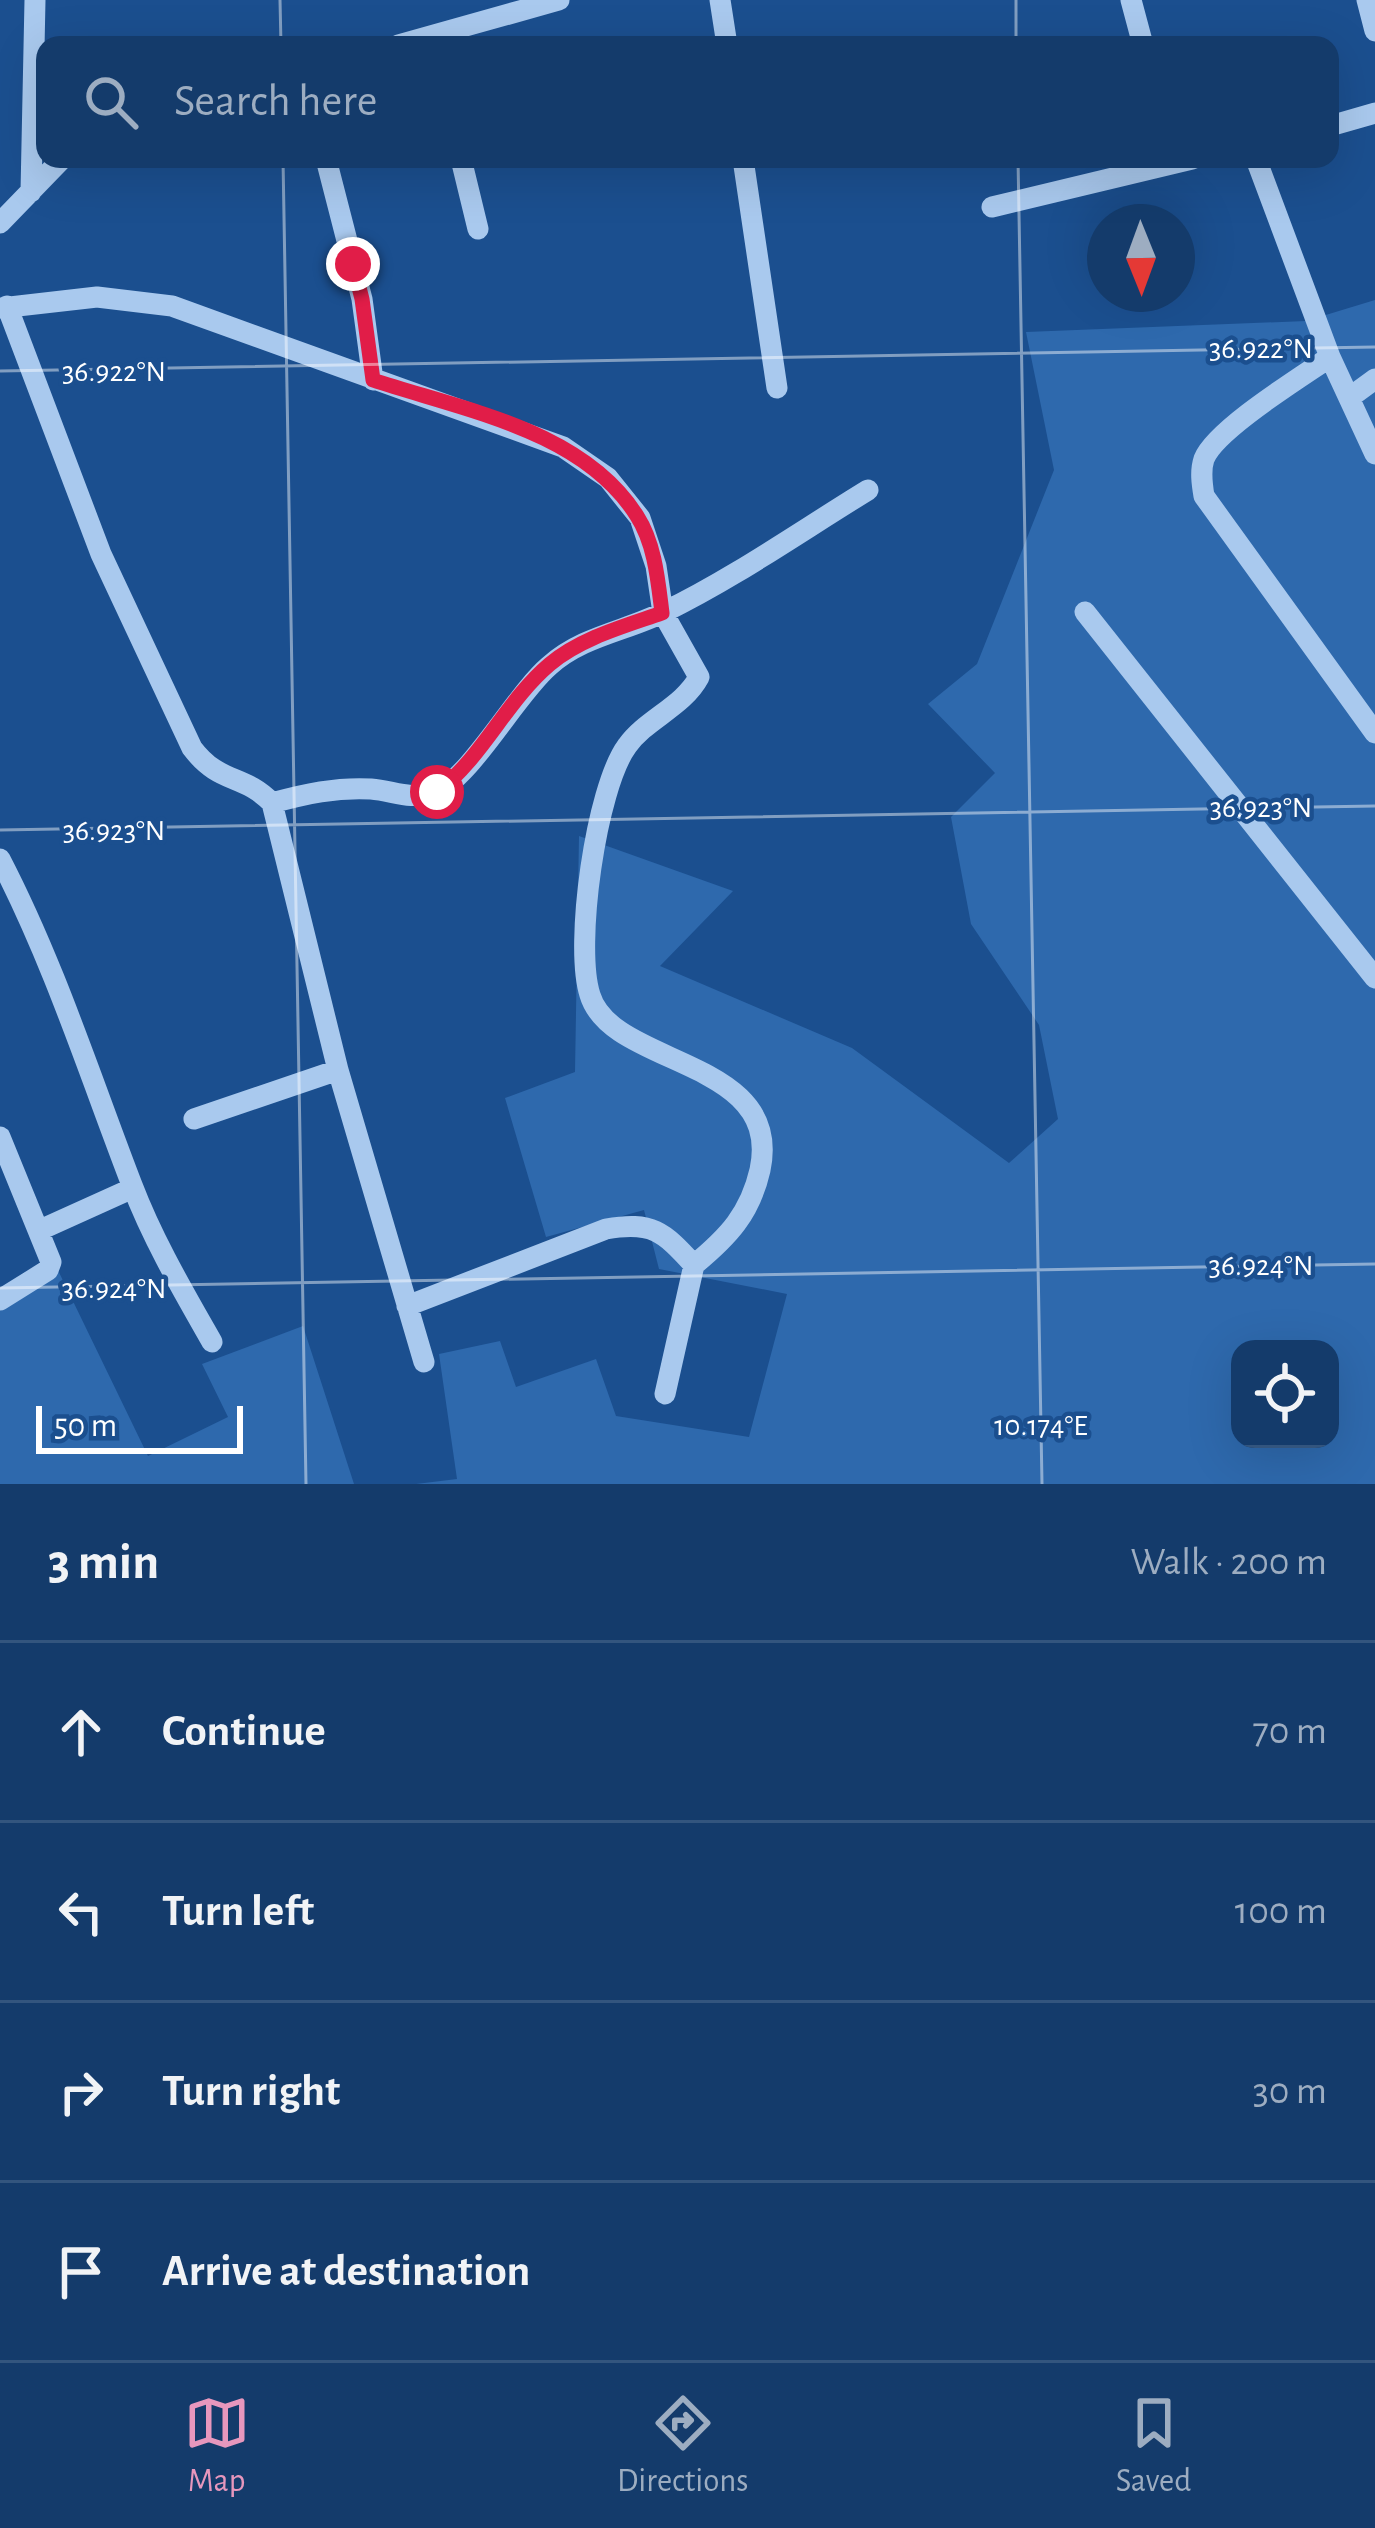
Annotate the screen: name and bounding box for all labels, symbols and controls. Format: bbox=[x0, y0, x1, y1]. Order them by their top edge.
search box bbox=[36, 36, 1339, 168]
icon: search bbox=[78, 69, 144, 135]
text: Search here bbox=[174, 79, 377, 124]
north arrow bbox=[1087, 204, 1195, 312]
route end bbox=[326, 237, 380, 291]
text: 36.922°N bbox=[1209, 334, 1313, 364]
text: 36.922°N bbox=[62, 357, 166, 387]
route start bbox=[410, 765, 464, 819]
text: 36.923°N bbox=[1210, 793, 1312, 823]
text: 36.923°N bbox=[63, 816, 165, 846]
text: 36.924°N bbox=[1209, 1251, 1313, 1281]
text: 36.924°N bbox=[62, 1274, 166, 1304]
map controls bbox=[1231, 1340, 1339, 1448]
button: locate bbox=[1231, 1340, 1339, 1448]
scale bar bbox=[36, 1400, 243, 1453]
text: 50 m bbox=[54, 1410, 117, 1443]
text: 10.174°E bbox=[994, 1411, 1088, 1441]
text: 3 min bbox=[48, 1537, 159, 1588]
text: Walk · 200 m bbox=[1130, 1543, 1327, 1582]
icon: ahead bbox=[48, 1699, 114, 1765]
text: Continue bbox=[162, 1709, 326, 1754]
text: 70 m bbox=[1253, 1712, 1327, 1751]
icon: left bbox=[48, 1879, 114, 1945]
text: Turn left bbox=[162, 1889, 314, 1934]
text: 100 m bbox=[1235, 1892, 1327, 1931]
icon: right bbox=[48, 2059, 114, 2125]
text: Turn right bbox=[162, 2069, 340, 2114]
text: 30 m bbox=[1253, 2072, 1327, 2111]
icon: arrive bbox=[48, 2239, 114, 2305]
text: Arrive at destination bbox=[162, 2249, 530, 2294]
tab: Map bbox=[184, 2390, 250, 2502]
tab: Directions bbox=[617, 2390, 748, 2502]
tab: Saved bbox=[1116, 2390, 1191, 2502]

